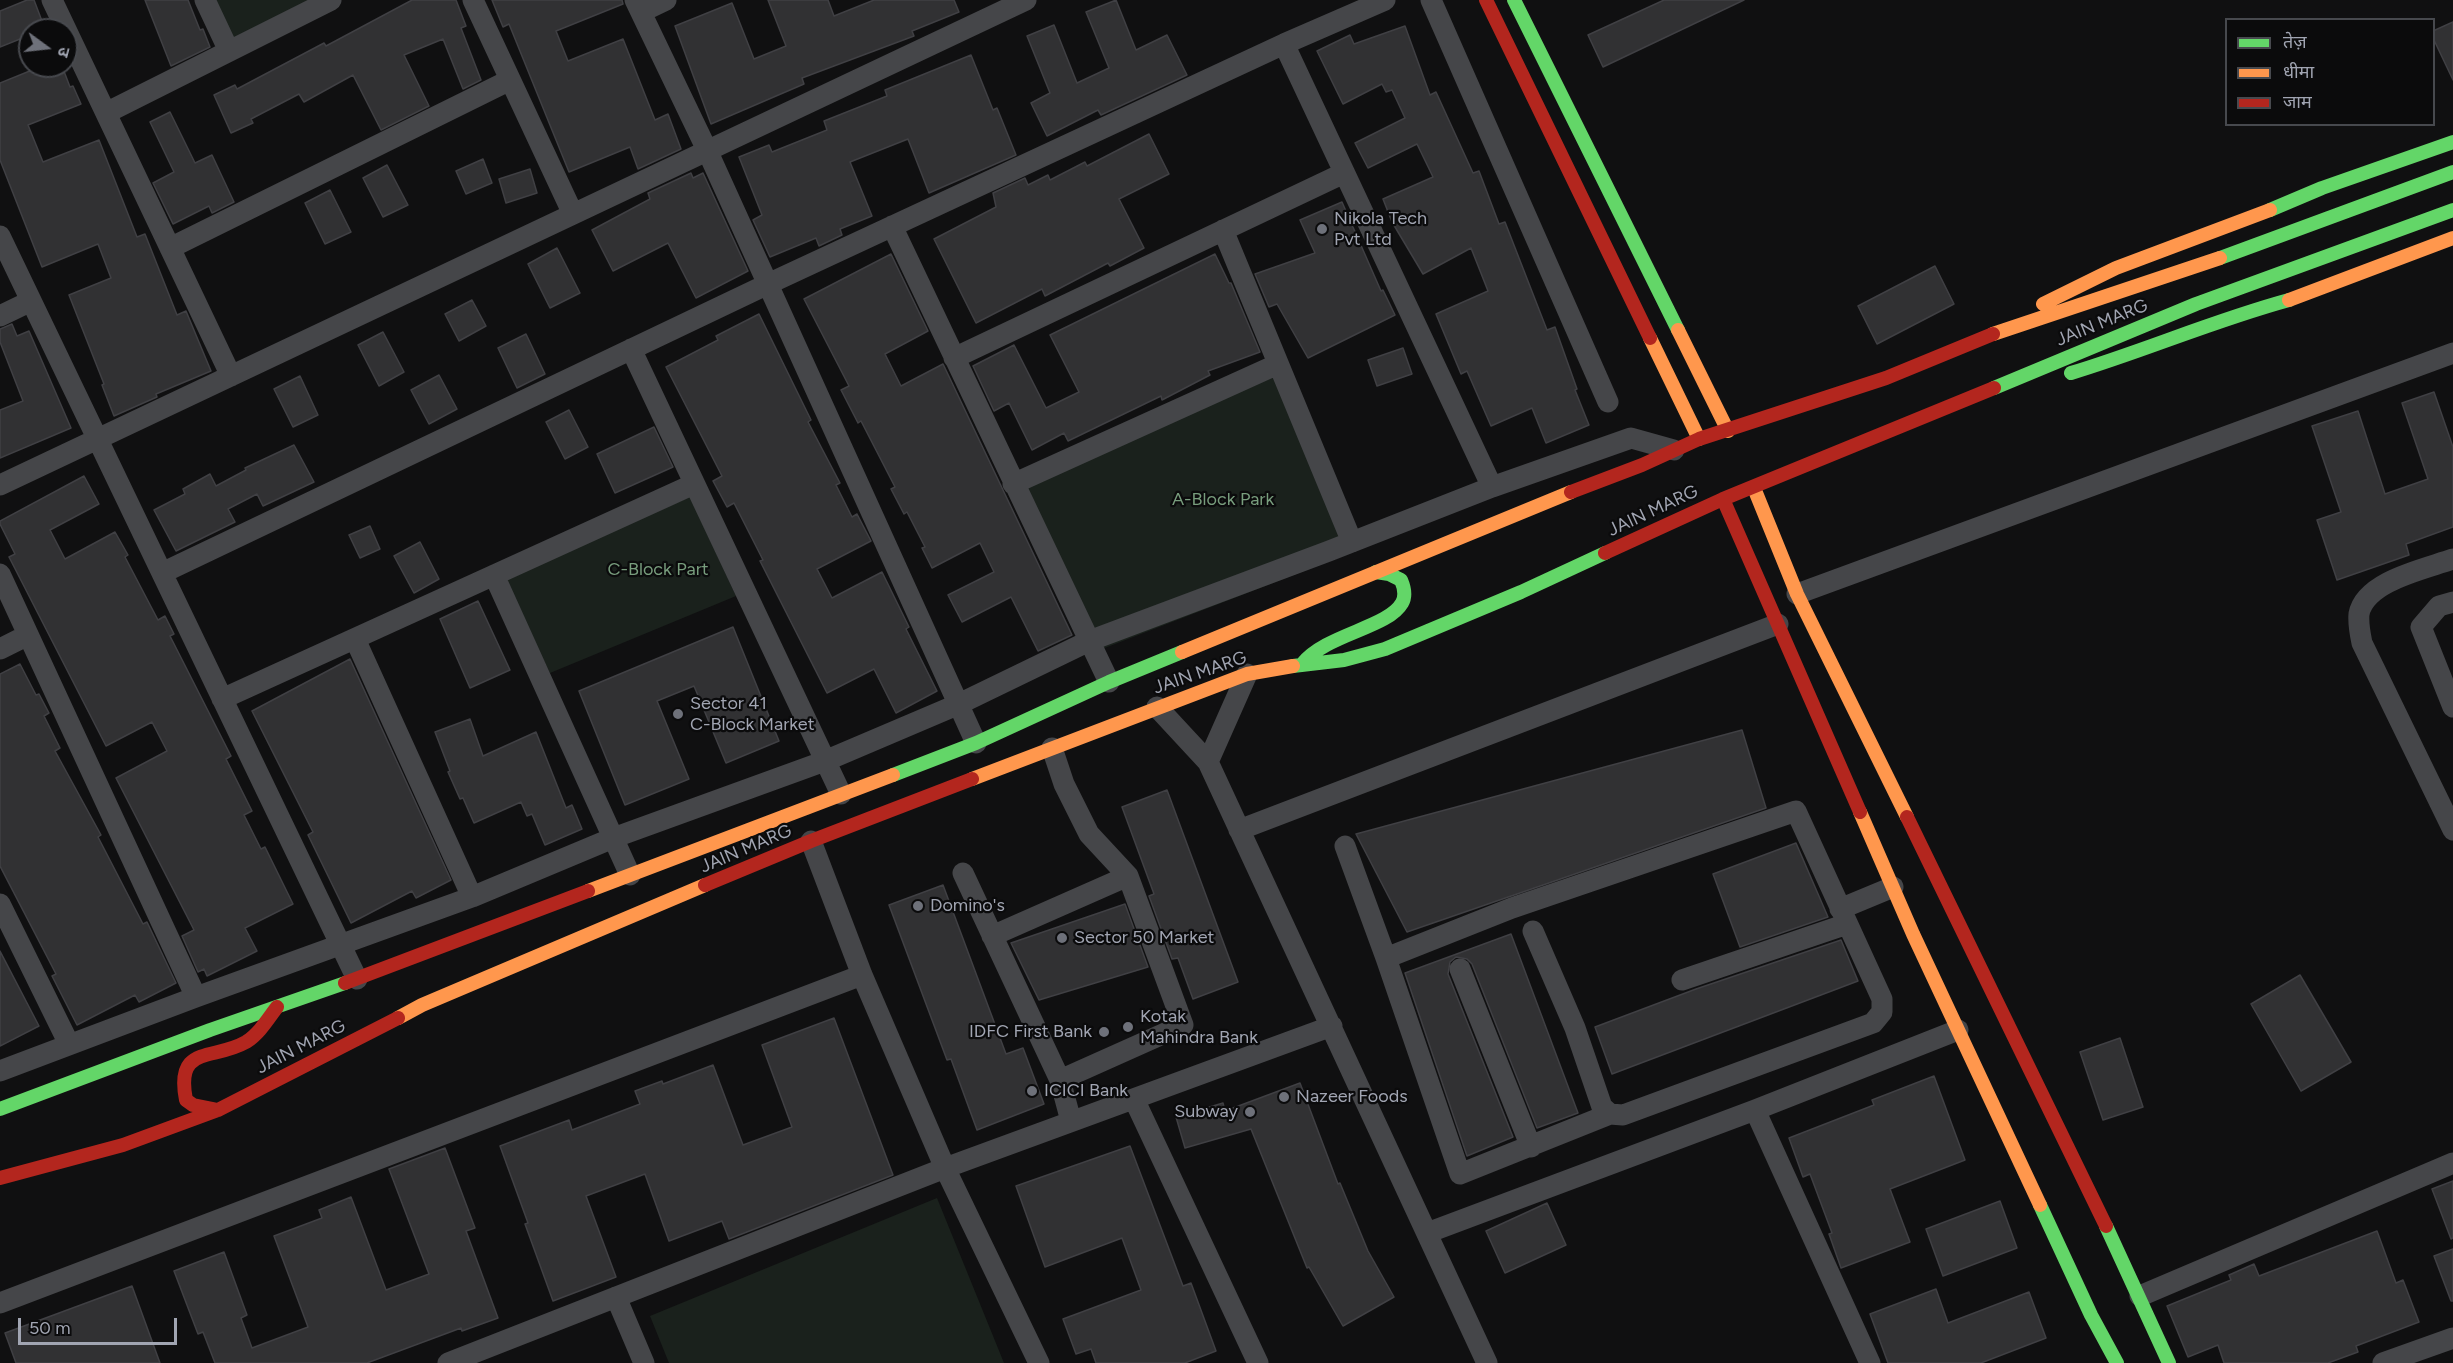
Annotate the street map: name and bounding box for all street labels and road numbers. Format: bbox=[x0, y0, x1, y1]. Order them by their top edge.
street label: JAIN MARG bbox=[2053, 295, 2151, 351]
street label: JAIN MARG bbox=[1604, 481, 1702, 541]
street label: JAIN MARG bbox=[1151, 647, 1249, 699]
street label: JAIN MARG bbox=[697, 820, 795, 878]
street label: JAIN MARG bbox=[253, 1015, 349, 1079]

